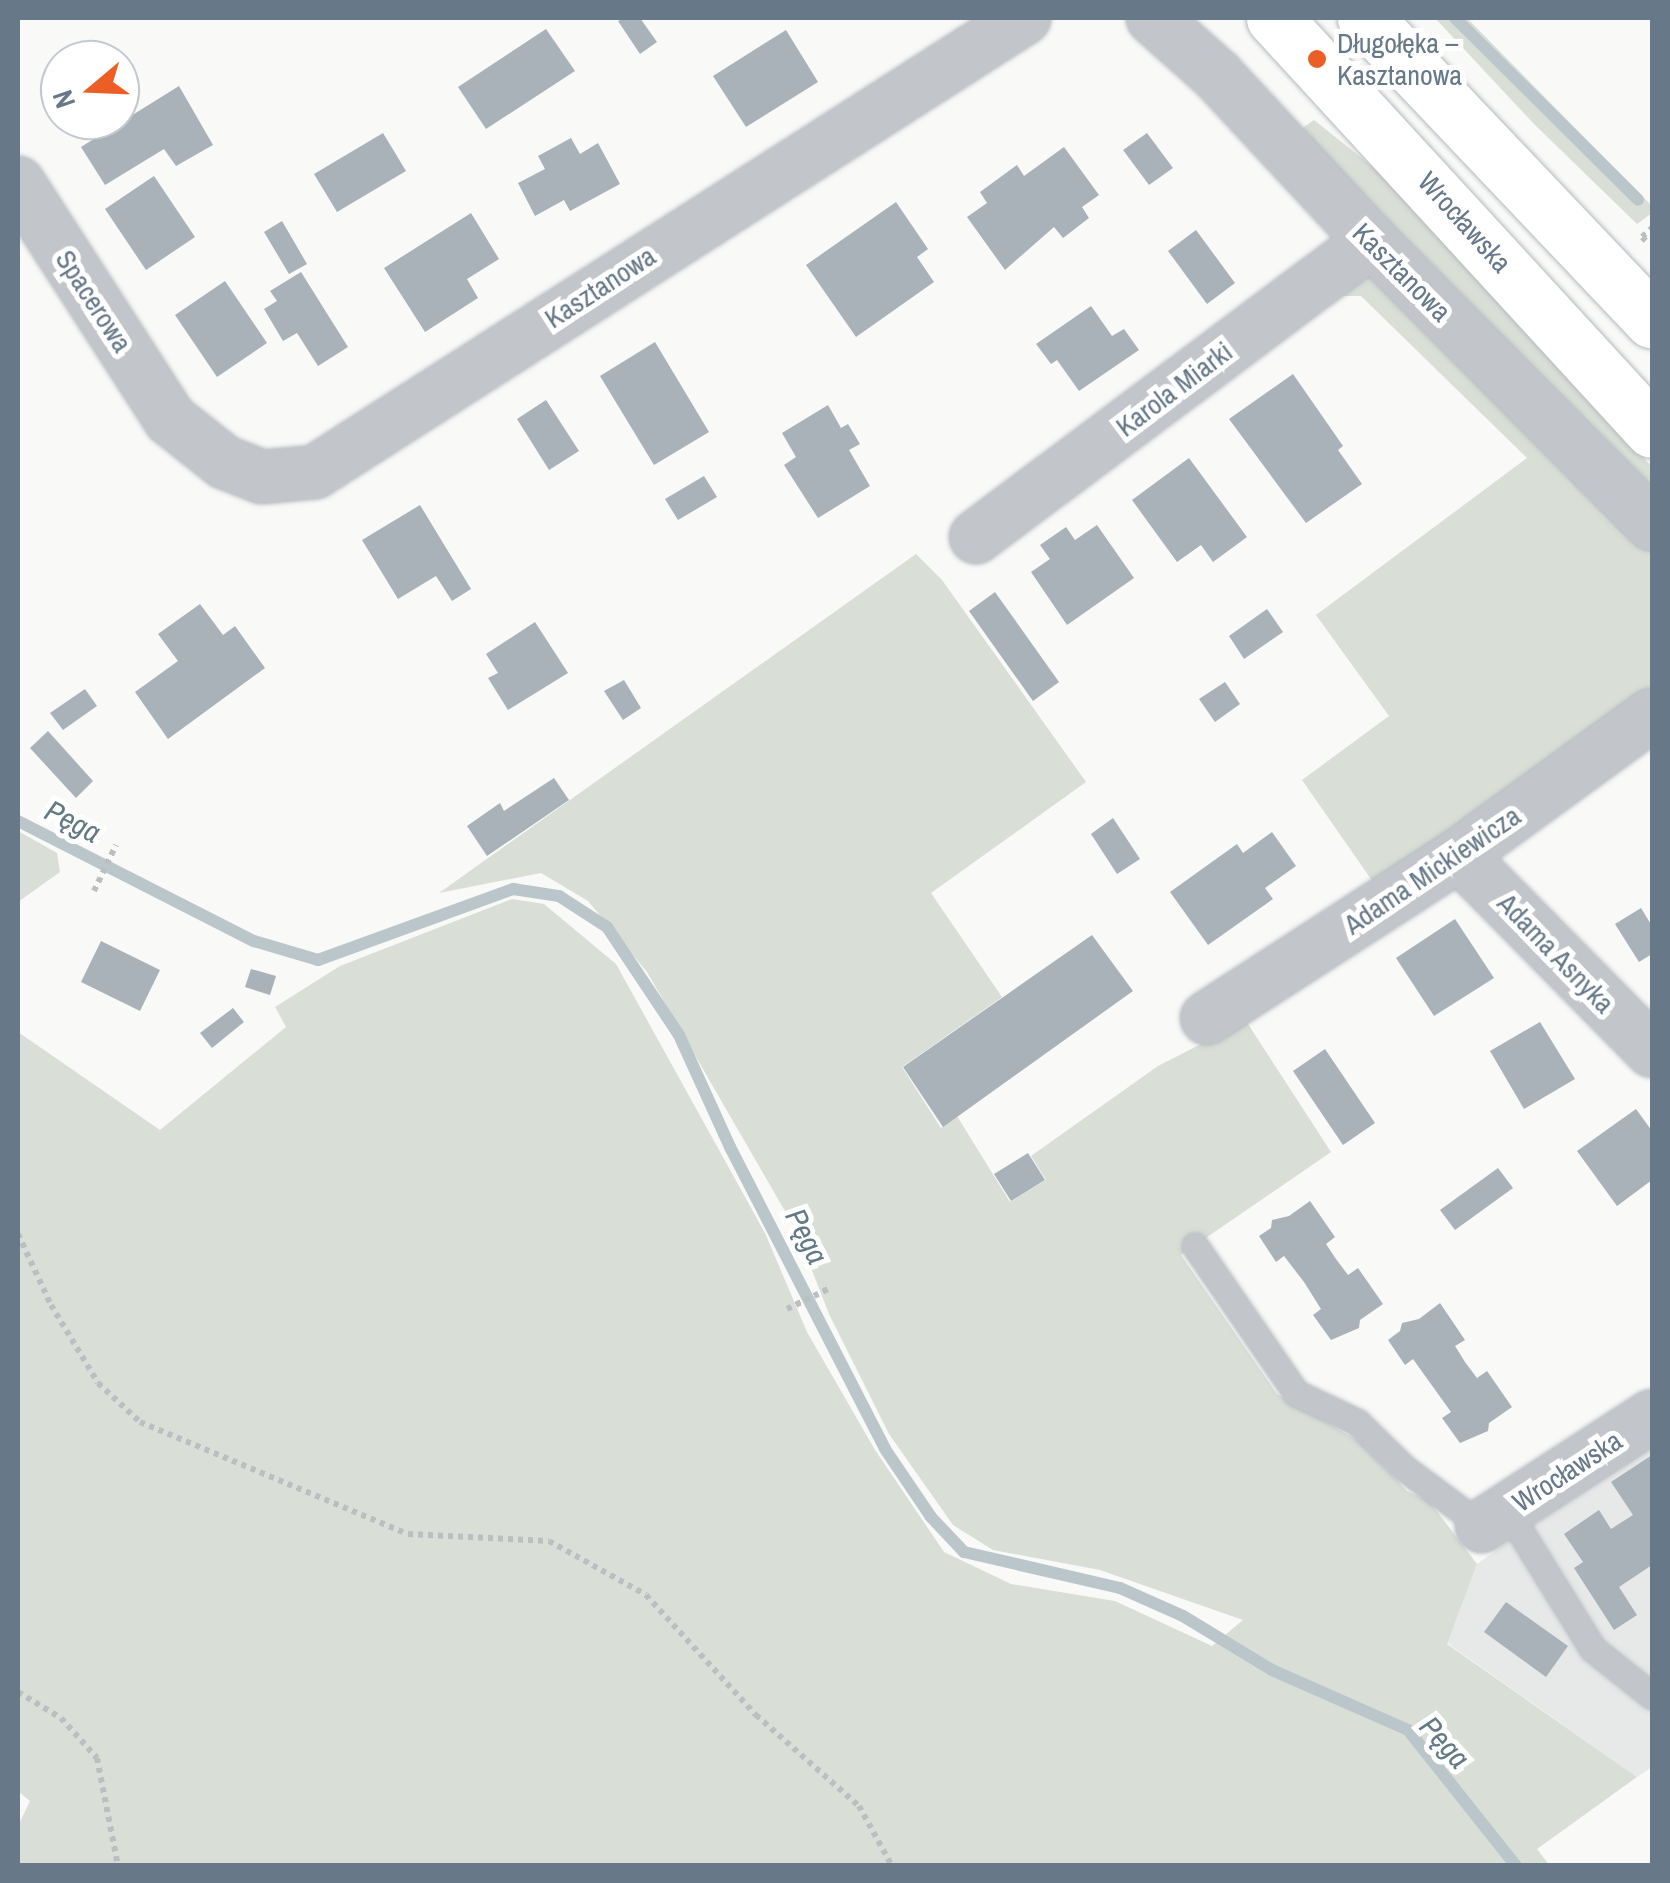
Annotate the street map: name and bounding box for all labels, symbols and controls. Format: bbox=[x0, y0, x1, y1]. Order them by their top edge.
place label: Długołęka – Kasztanowa bbox=[1337, 26, 1462, 92]
north arrow bbox=[40, 40, 140, 140]
marker: Długołęka – Kasztanowa bbox=[1306, 48, 1328, 70]
text: N bbox=[43, 85, 84, 113]
street label: Wrocławska bbox=[1411, 165, 1519, 279]
street label: Kasztanowa bbox=[1346, 216, 1458, 328]
street label: Kasztanowa bbox=[538, 239, 662, 335]
street label: Spacerowa bbox=[49, 244, 139, 358]
street label: Karola Miarki bbox=[1109, 335, 1239, 443]
water label: Pęga bbox=[39, 792, 107, 850]
street label: Adama Mickiewicza bbox=[1337, 799, 1527, 941]
street label: Adama Asnyka bbox=[1490, 886, 1622, 1020]
water label: Pęga bbox=[778, 1202, 836, 1270]
street label: Wrocławska bbox=[1506, 1423, 1628, 1519]
water label: Pęga bbox=[1412, 1709, 1478, 1775]

